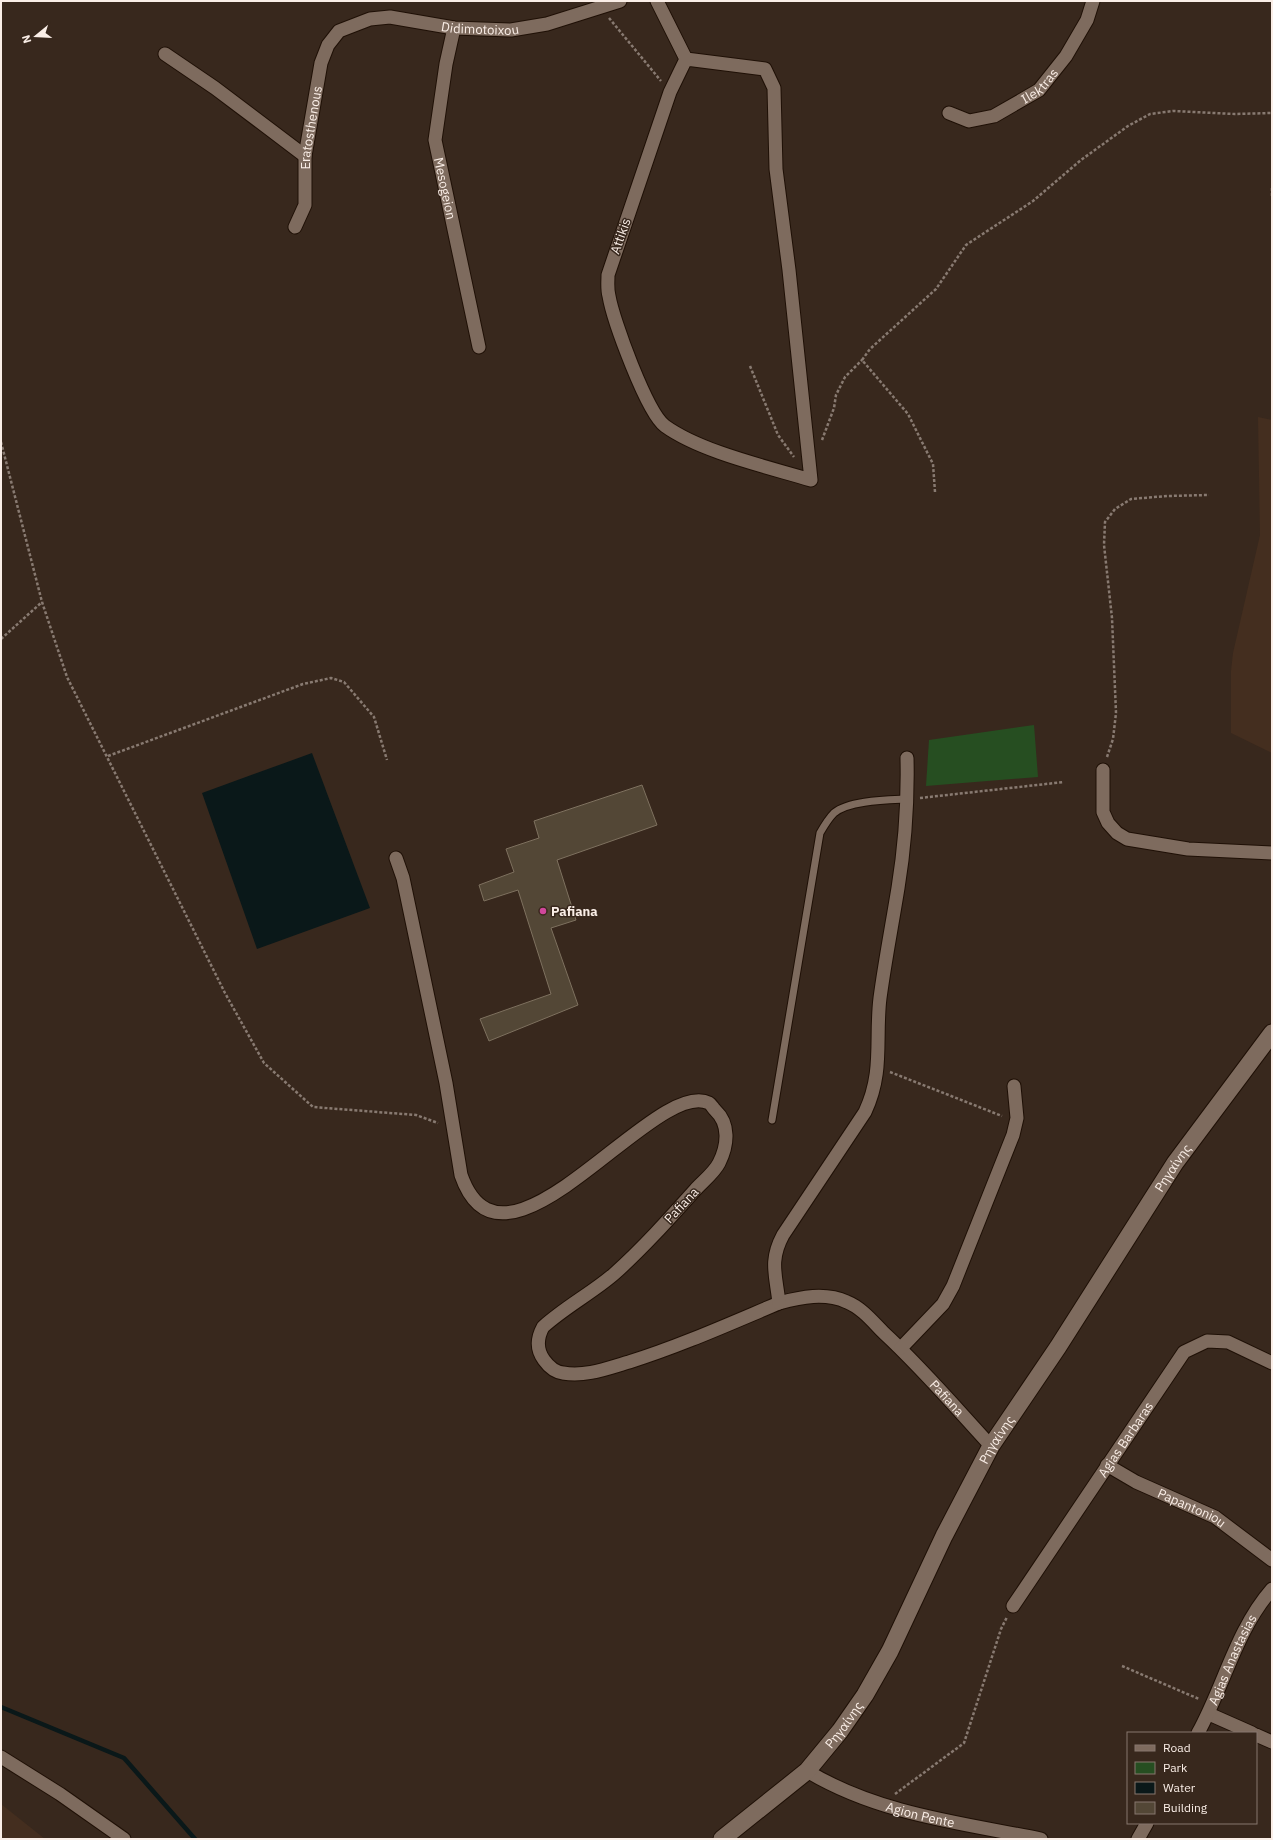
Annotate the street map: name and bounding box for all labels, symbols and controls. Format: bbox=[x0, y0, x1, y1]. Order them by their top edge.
north arrow bbox=[16, 16, 56, 56]
street label: Didimotoixou bbox=[440, 18, 520, 39]
text: N bbox=[19, 33, 34, 45]
street label: Ilektras bbox=[1018, 65, 1062, 108]
street label: Eratosthenous bbox=[297, 84, 326, 170]
street label: Mesogeion bbox=[430, 156, 460, 221]
street label: Attikis bbox=[606, 216, 635, 256]
place label: Pafiana bbox=[551, 903, 598, 920]
marker: Pafiana bbox=[538, 906, 548, 916]
street label: Ρηγαίνης bbox=[1151, 1141, 1195, 1195]
street label: Pafiana bbox=[660, 1184, 702, 1227]
street label: Pafiana bbox=[926, 1376, 968, 1420]
street label: Agias Barbaras bbox=[1094, 1398, 1157, 1481]
street label: Ρηγαίνης bbox=[975, 1412, 1018, 1467]
street label: Papantoniou bbox=[1155, 1485, 1229, 1531]
street label: Agias Anastasias bbox=[1205, 1611, 1261, 1708]
street label: Ρηγαίνης bbox=[821, 1698, 867, 1752]
legend bbox=[1127, 1732, 1257, 1824]
text: Road bbox=[1163, 1740, 1191, 1755]
text: Park bbox=[1163, 1760, 1188, 1775]
text: Water bbox=[1163, 1780, 1196, 1795]
street label: Agion Pente bbox=[884, 1798, 956, 1831]
text: Building bbox=[1163, 1800, 1208, 1815]

